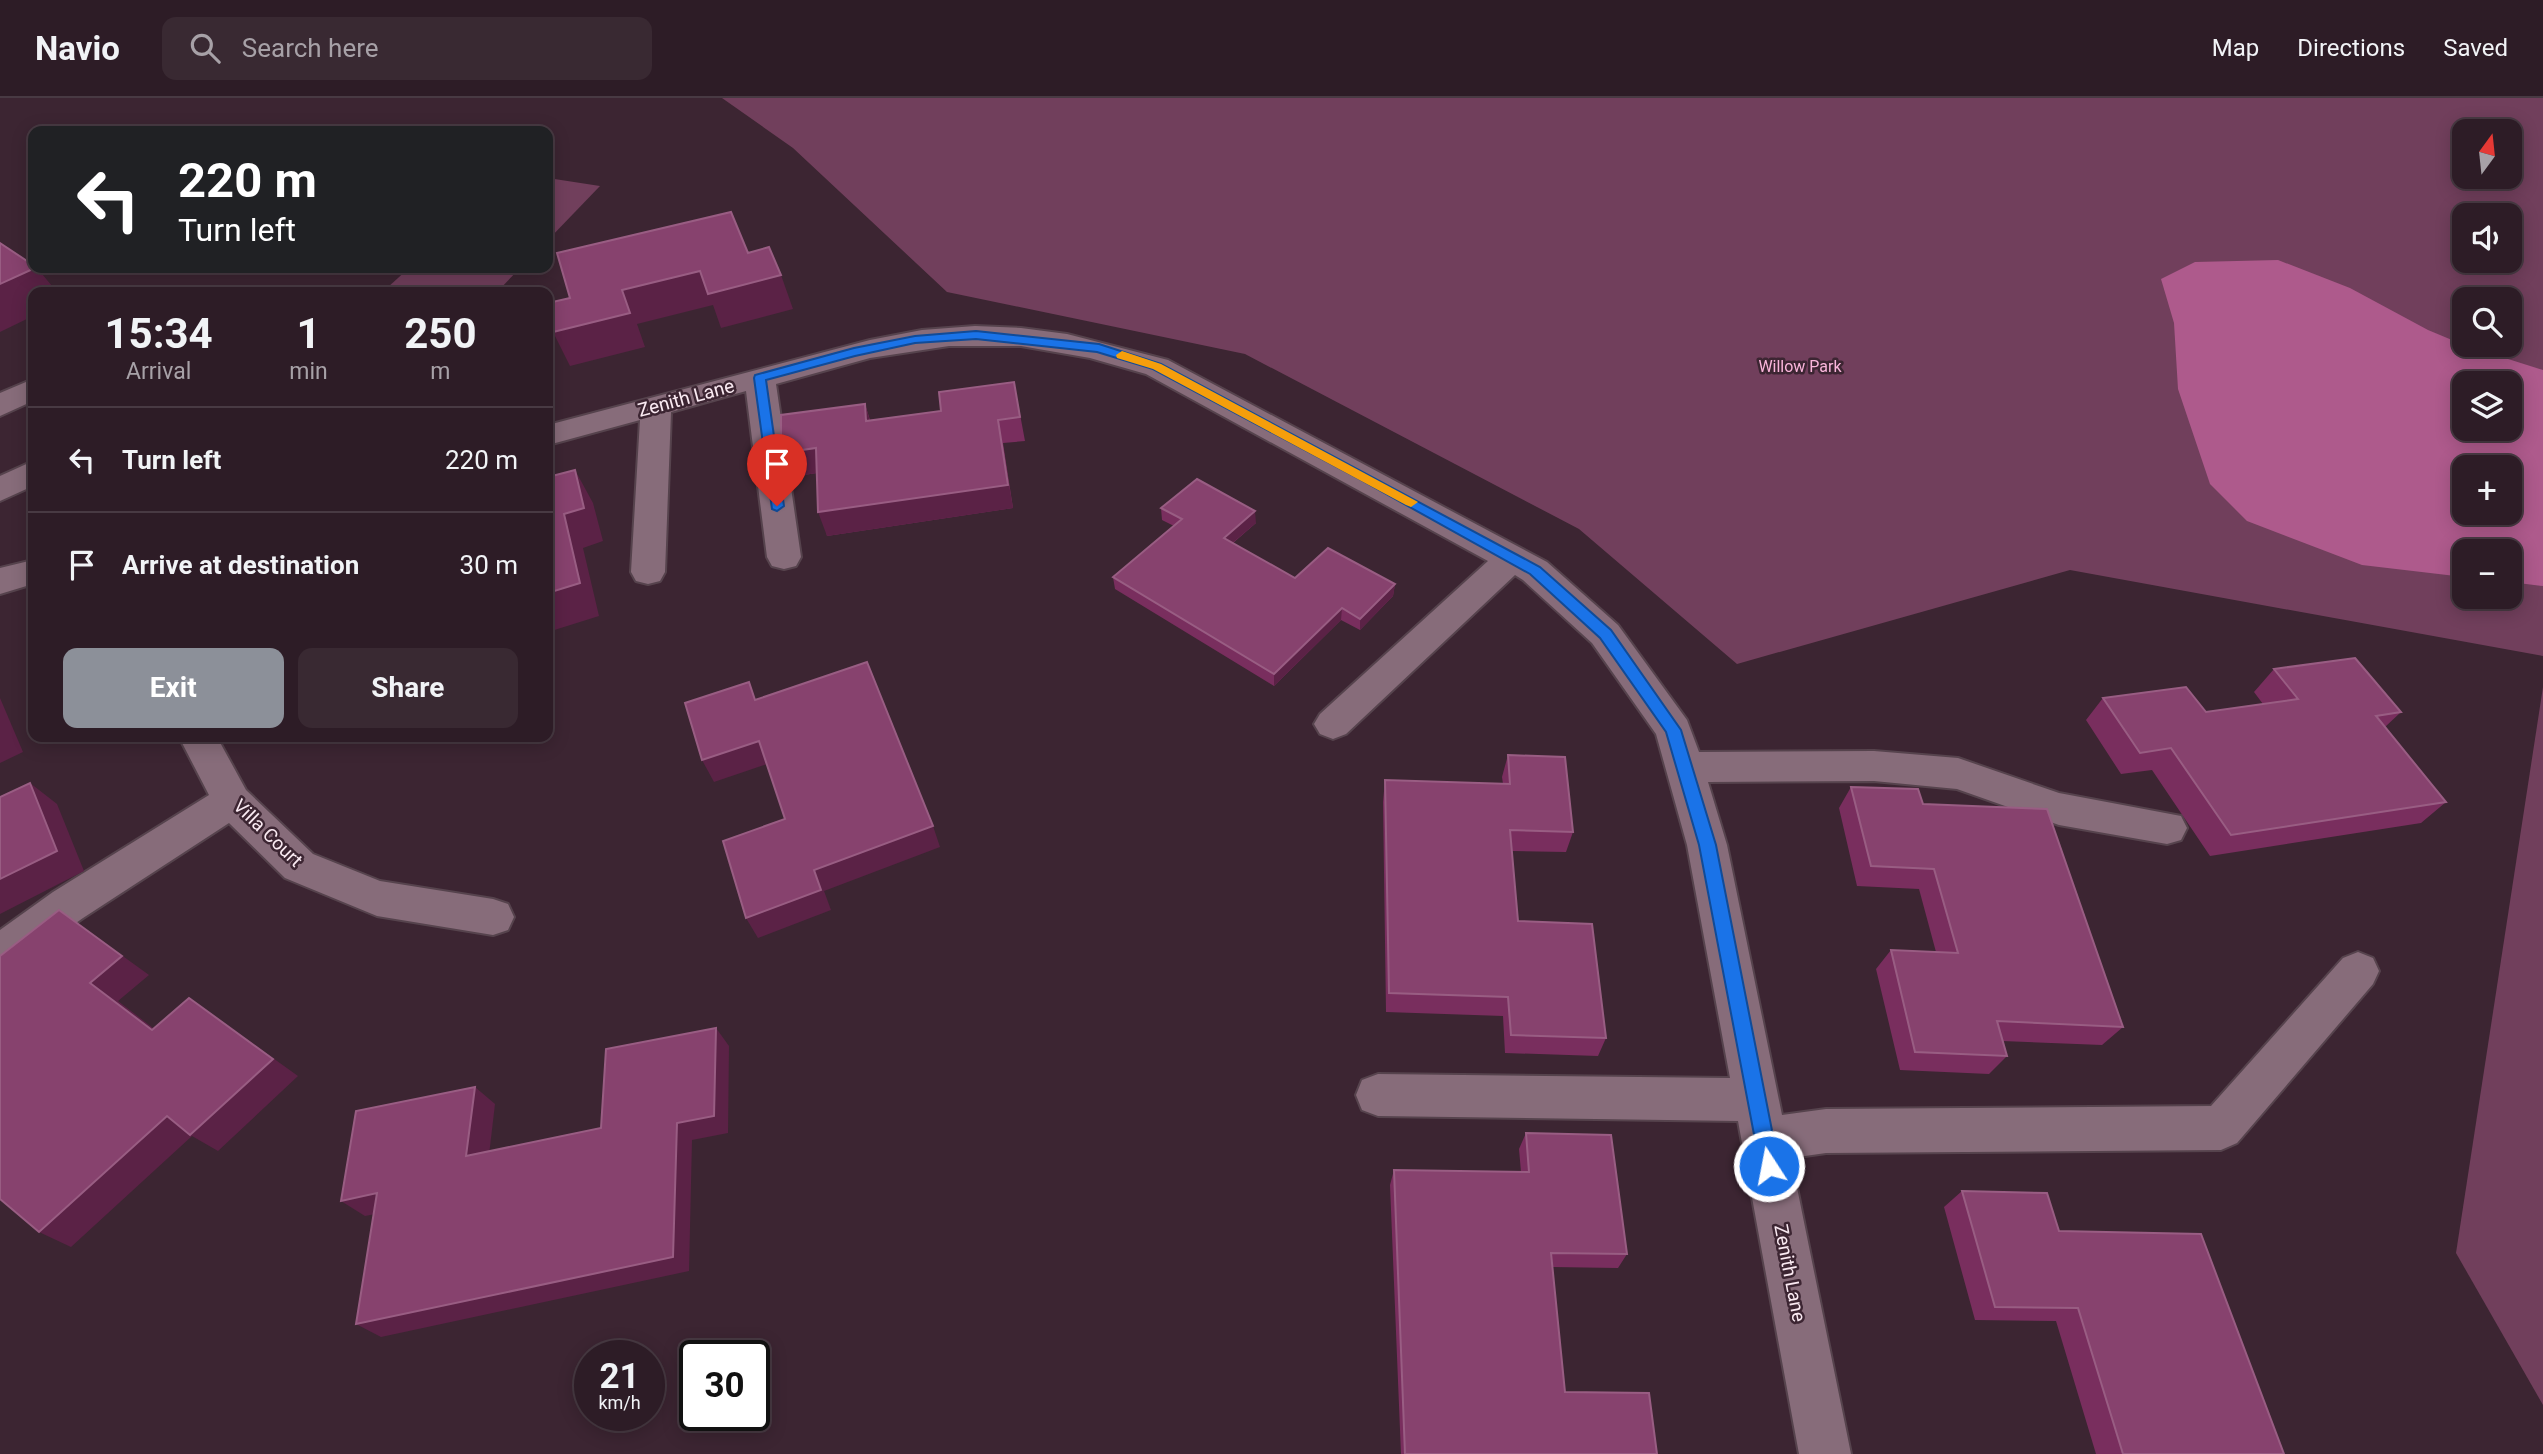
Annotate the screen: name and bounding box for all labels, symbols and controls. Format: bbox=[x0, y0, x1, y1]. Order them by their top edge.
search box bbox=[162, 17, 652, 80]
text: Navio bbox=[35, 29, 120, 68]
icon: search bbox=[186, 29, 224, 67]
text: Search here bbox=[242, 33, 379, 63]
text: Map bbox=[2212, 34, 2259, 62]
text: Directions bbox=[2297, 34, 2405, 62]
text: Saved bbox=[2443, 34, 2508, 62]
north arrow bbox=[2452, 119, 2522, 189]
map controls bbox=[2452, 119, 2522, 609]
text: 220 m bbox=[178, 152, 317, 209]
icon: left bbox=[63, 154, 154, 245]
button: sound bbox=[2452, 203, 2522, 273]
text: Turn left bbox=[178, 211, 296, 249]
button: search bbox=[2452, 287, 2522, 357]
text: 15:34 bbox=[105, 309, 213, 358]
text: 1 bbox=[296, 309, 321, 358]
text: 250 bbox=[404, 309, 477, 358]
park label: Willow Park bbox=[1758, 357, 1843, 376]
text: Arrival bbox=[126, 358, 191, 385]
text: min bbox=[289, 358, 328, 385]
text: m bbox=[430, 358, 450, 385]
button: layers bbox=[2452, 371, 2522, 441]
street label: Zenith Lane bbox=[635, 374, 737, 422]
pin bbox=[747, 434, 807, 506]
icon: left bbox=[63, 441, 101, 479]
text: Turn left bbox=[122, 445, 221, 475]
text: 220 m bbox=[445, 445, 518, 475]
icon: arrive bbox=[758, 445, 796, 483]
button: + bbox=[2452, 455, 2522, 525]
button: − bbox=[2452, 539, 2522, 609]
icon: arrive bbox=[63, 546, 101, 584]
text: Arrive at destination bbox=[122, 550, 359, 580]
text: 30 m bbox=[460, 550, 518, 580]
button: Exit bbox=[63, 648, 284, 728]
button: Share bbox=[298, 648, 518, 728]
street label: Villa Court bbox=[228, 794, 308, 872]
position arrow bbox=[1732, 1129, 1806, 1203]
street label: Zenith Lane bbox=[1769, 1222, 1811, 1324]
speed limit sign: 30 bbox=[679, 1340, 770, 1431]
text: 21 bbox=[599, 1356, 640, 1397]
text: km/h bbox=[598, 1392, 641, 1413]

